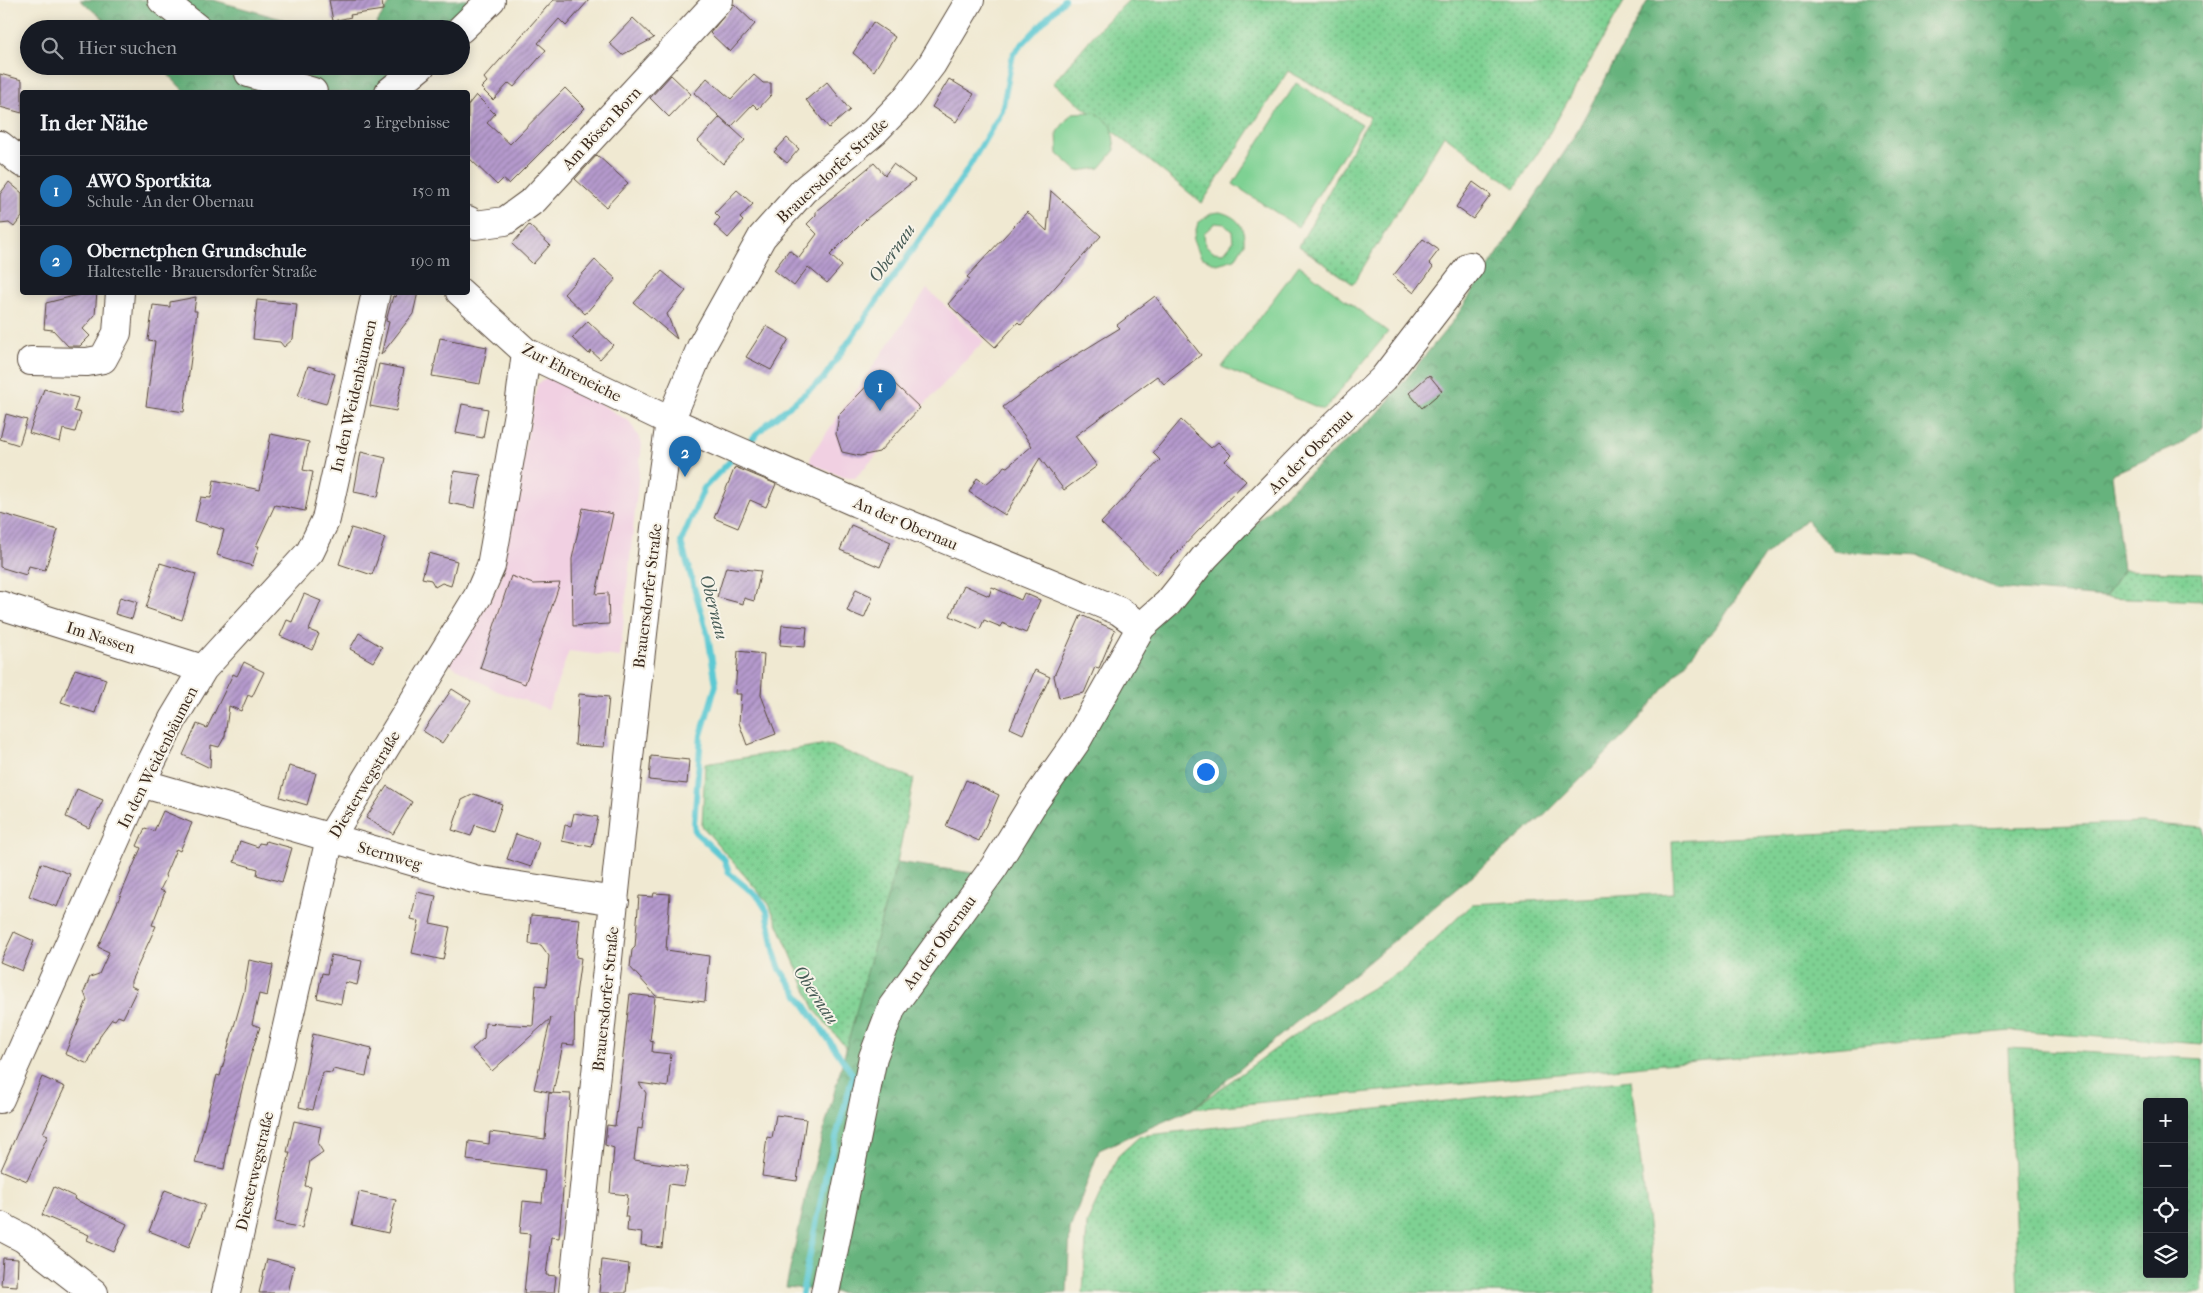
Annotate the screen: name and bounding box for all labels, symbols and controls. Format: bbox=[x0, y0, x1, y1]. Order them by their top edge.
search box bbox=[20, 20, 470, 75]
icon: search bbox=[38, 34, 66, 62]
text: Hier suchen bbox=[78, 37, 177, 59]
street label: Am Bösen Born bbox=[557, 82, 645, 175]
text: In der Nähe bbox=[40, 111, 148, 135]
text: 2 Ergebnisse bbox=[363, 113, 450, 132]
street label: Brauersdorfer Straße bbox=[773, 114, 892, 227]
text: AWO Sportkita bbox=[87, 170, 211, 192]
text: 1 bbox=[53, 181, 59, 200]
text: 150 m bbox=[412, 181, 450, 200]
text: Schule · An der Obernau bbox=[87, 192, 254, 211]
water label: Obernau bbox=[865, 220, 920, 287]
text: Obernetphen Grundschule bbox=[87, 240, 306, 262]
text: 2 bbox=[52, 251, 60, 270]
text: 190 m bbox=[410, 251, 450, 270]
text: Haltestelle · Brauersdorfer Straße bbox=[87, 262, 317, 281]
street label: In den Weidenbäumen bbox=[327, 317, 381, 475]
street label: Zur Ehreneiche bbox=[519, 339, 625, 406]
pin: 1 bbox=[864, 370, 896, 411]
street label: An der Obernau bbox=[1264, 405, 1356, 498]
pin: 2 bbox=[669, 436, 701, 477]
street label: An der Obernau bbox=[850, 493, 961, 554]
street label: Brauersdorfer Straße bbox=[629, 522, 666, 670]
water label: Obernau bbox=[695, 572, 732, 642]
street label: Im Nassen bbox=[64, 617, 138, 658]
street label: In den Weidenbäumen bbox=[113, 683, 202, 831]
street label: Diesterwegstraße bbox=[325, 727, 404, 841]
your location bbox=[1193, 759, 1219, 785]
street label: Sternweg bbox=[356, 837, 425, 874]
street label: An der Obernau bbox=[898, 892, 980, 994]
street label: Brauersdorfer Straße bbox=[588, 926, 623, 1073]
water label: Obernau bbox=[788, 962, 843, 1029]
map controls bbox=[2143, 1098, 2188, 1278]
button: + bbox=[2143, 1098, 2188, 1143]
street label: Diesterwegstraße bbox=[232, 1110, 277, 1233]
button: − bbox=[2143, 1143, 2188, 1188]
button: locate bbox=[2143, 1188, 2188, 1233]
button: layers bbox=[2143, 1233, 2188, 1278]

